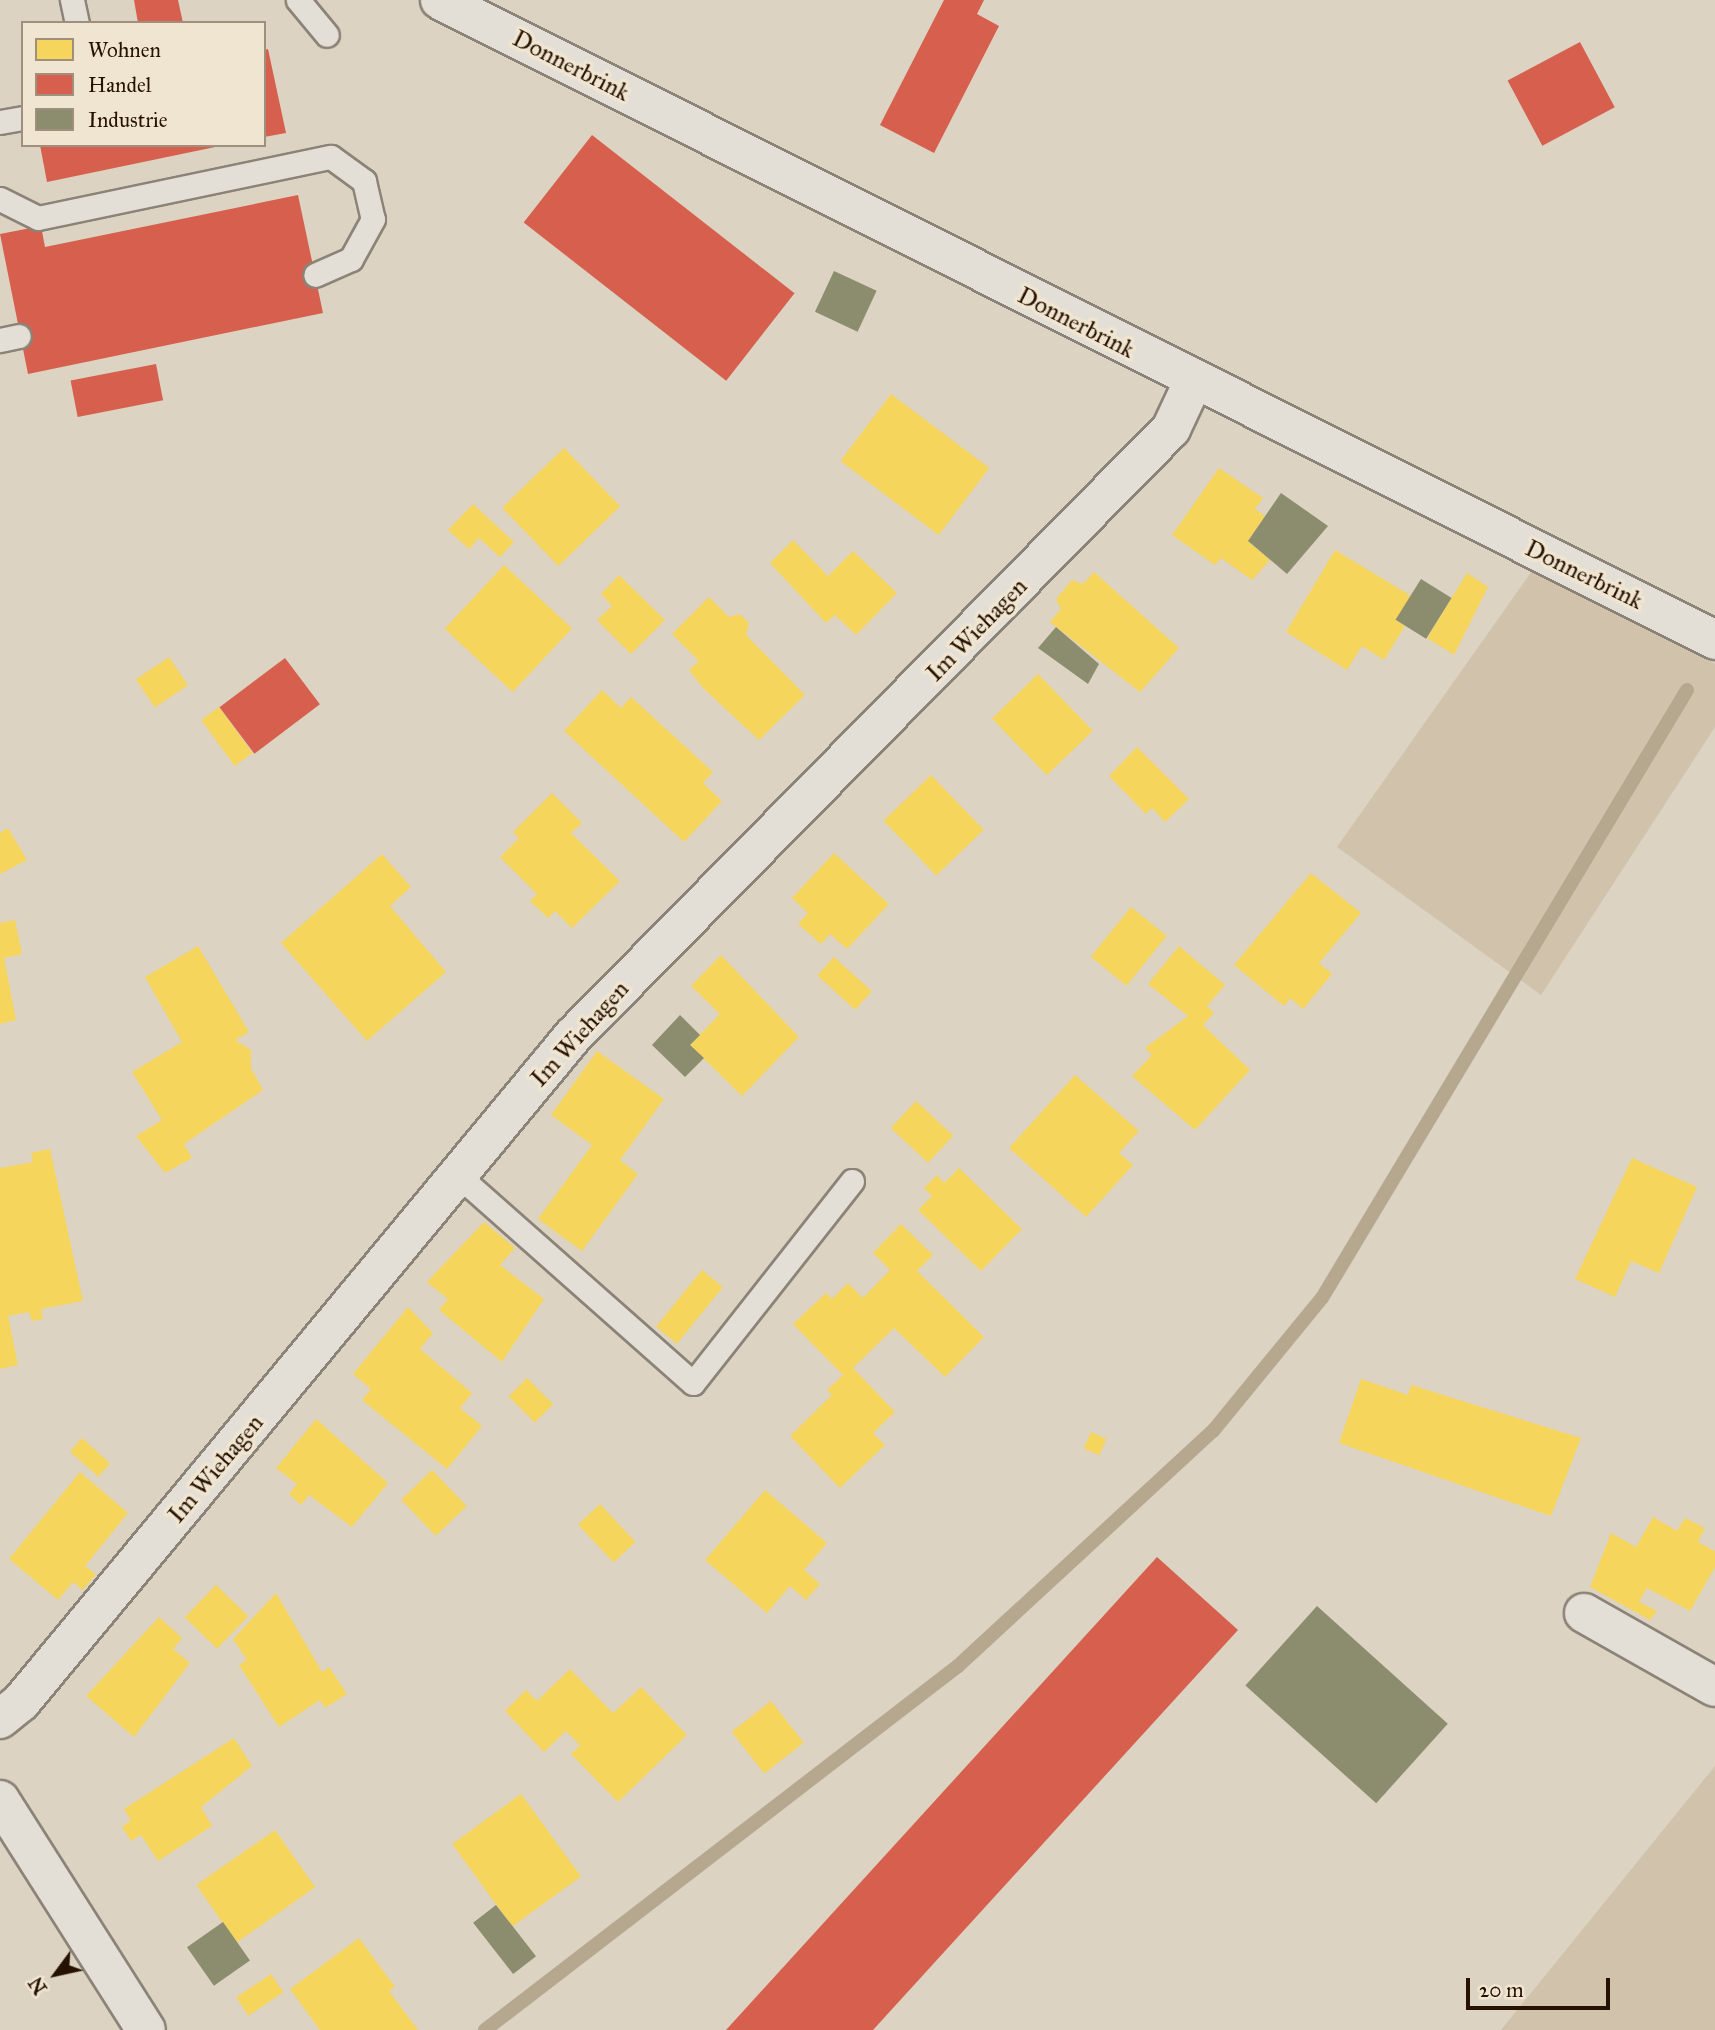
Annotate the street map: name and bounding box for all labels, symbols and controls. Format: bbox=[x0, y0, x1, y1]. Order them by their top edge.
legend bbox=[21, 21, 266, 147]
street label: Donnerbrink bbox=[508, 24, 634, 108]
text: Wohnen bbox=[88, 37, 161, 63]
text: Handel bbox=[88, 72, 151, 98]
text: Industrie bbox=[88, 107, 168, 133]
street label: Donnerbrink bbox=[1013, 281, 1139, 365]
street label: Donnerbrink bbox=[1520, 534, 1648, 616]
street label: Im Wiehagen bbox=[921, 572, 1033, 688]
street label: Im Wiehagen bbox=[525, 975, 635, 1093]
street label: Im Wiehagen bbox=[162, 1409, 270, 1529]
north arrow bbox=[21, 1939, 91, 2009]
scale bar bbox=[1470, 1964, 1614, 2008]
text: N bbox=[24, 1973, 52, 1999]
text: 20 m bbox=[1479, 1977, 1524, 2003]

